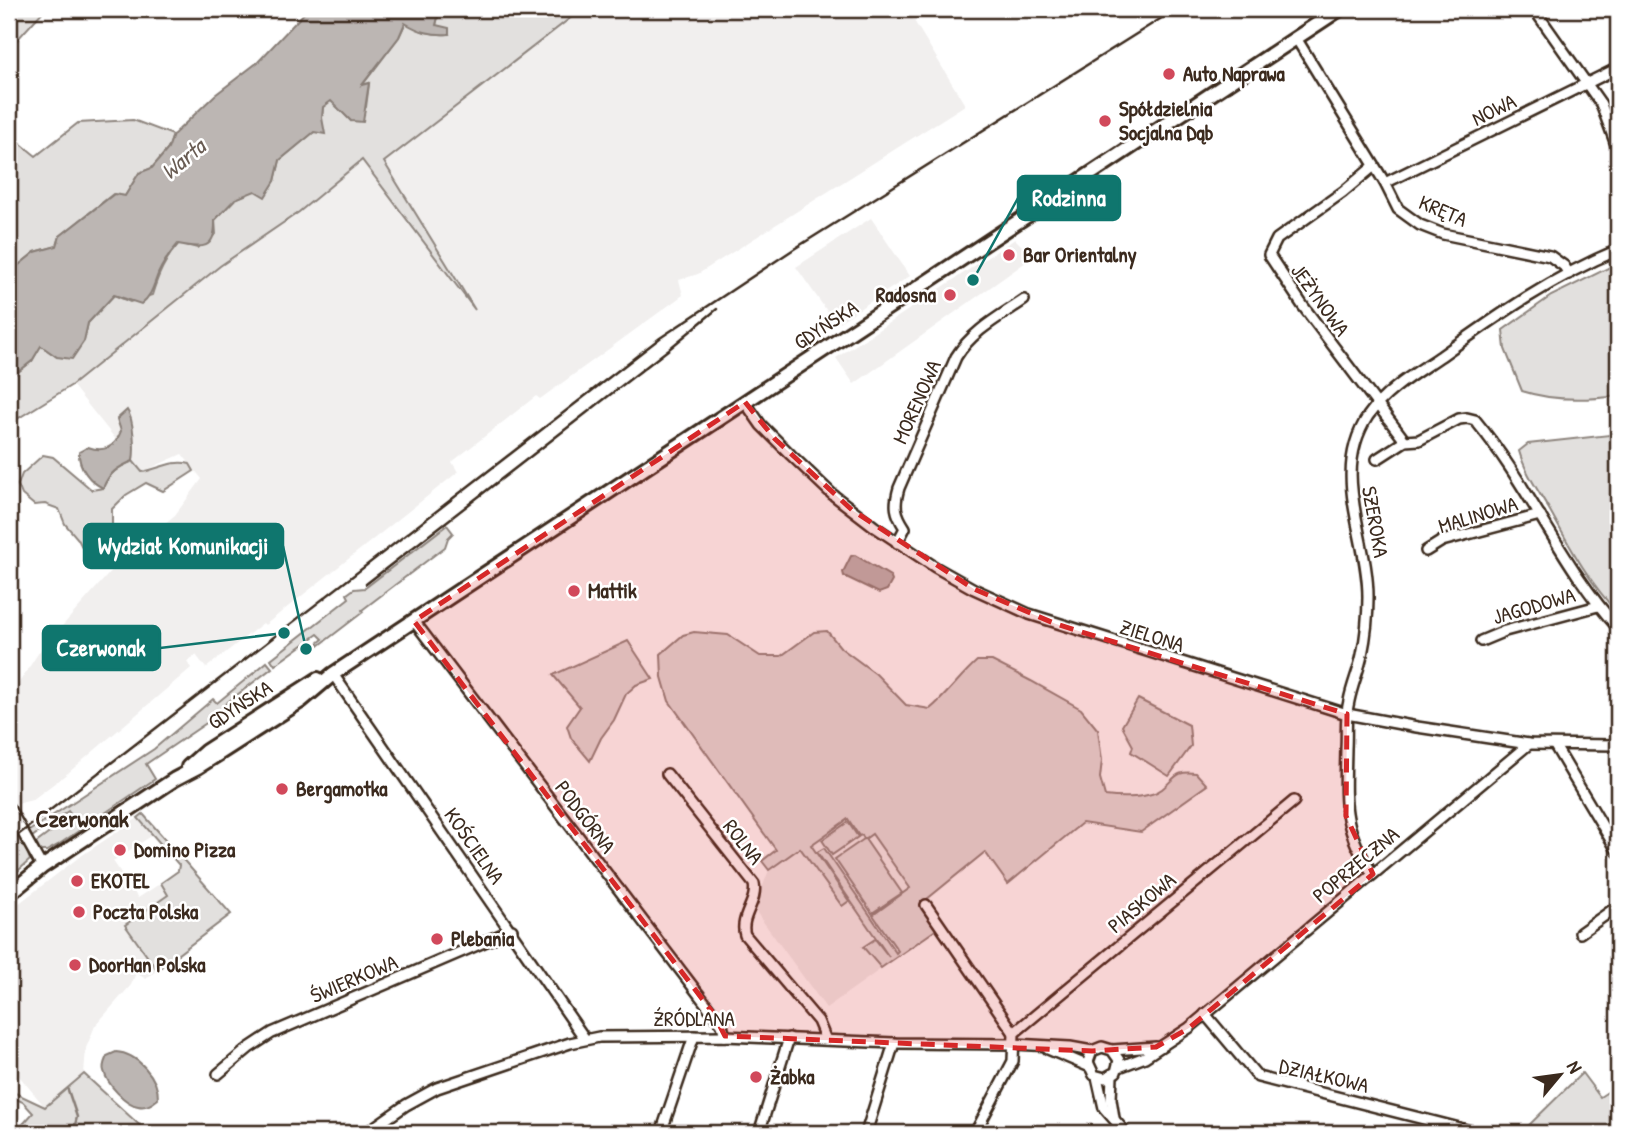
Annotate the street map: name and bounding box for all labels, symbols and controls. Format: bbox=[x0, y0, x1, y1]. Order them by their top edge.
place label: Auto Naprawa bbox=[1183, 59, 1286, 89]
marker: Auto Naprawa bbox=[1161, 66, 1177, 82]
street label: NOWA bbox=[1467, 86, 1521, 133]
place label: Spółdzielnia Socjalna Dąb bbox=[1119, 94, 1214, 147]
marker: Spółdzielnia Socjalna Dąb bbox=[1097, 113, 1113, 129]
water label: Warta bbox=[154, 130, 213, 186]
callout: Rodzinna bbox=[1018, 176, 1120, 220]
text: Rodzinna bbox=[1032, 182, 1106, 213]
street label: KRĘTA bbox=[1415, 187, 1472, 234]
place label: Bar Orientalny bbox=[1023, 240, 1137, 270]
marker: Bar Orientalny bbox=[1001, 247, 1017, 263]
street label: JEŻYNOWA bbox=[1284, 258, 1357, 342]
place label: Radosna bbox=[876, 280, 937, 309]
marker: Radosna bbox=[942, 287, 958, 303]
street label: GDYŃSKA bbox=[788, 293, 864, 356]
street label: MORENOWA bbox=[885, 355, 948, 448]
street label: SZEROKA bbox=[1355, 484, 1396, 560]
street label: MALINOWA bbox=[1435, 489, 1521, 540]
callout: Wydział Komunikacji bbox=[84, 524, 283, 568]
text: Wydział Komunikacji bbox=[98, 530, 268, 562]
place label: Mattik bbox=[588, 576, 637, 605]
street label: JAGODOWA bbox=[1489, 580, 1579, 631]
marker: Mattik bbox=[566, 583, 582, 599]
street label: ZIELONA bbox=[1116, 612, 1188, 659]
callout: Czerwonak bbox=[43, 626, 160, 670]
text: Czerwonak bbox=[56, 632, 146, 663]
street label: GDYŃSKA bbox=[202, 673, 278, 736]
place label: Bergamotka bbox=[296, 774, 388, 804]
street label: PODGÓRNA bbox=[548, 774, 622, 859]
marker: Bergamotka bbox=[274, 781, 290, 797]
district label: Czerwonak bbox=[35, 802, 129, 834]
street label: KOŚCIELNA bbox=[438, 802, 511, 890]
street label: ROLNA bbox=[716, 813, 770, 870]
street label: POPRZECZNA bbox=[1306, 820, 1405, 909]
place label: Domino Pizza bbox=[134, 835, 236, 864]
marker: Domino Pizza bbox=[112, 842, 128, 858]
place label: EKOTEL bbox=[91, 866, 150, 895]
street label: PIASKOWA bbox=[1101, 866, 1182, 940]
marker: EKOTEL bbox=[69, 873, 85, 889]
place label: Poczta Polska bbox=[93, 897, 199, 926]
marker: Poczta Polska bbox=[71, 904, 87, 920]
place label: Plebania bbox=[451, 924, 515, 953]
marker: Plebania bbox=[429, 931, 445, 947]
street label: ŚWIERKOWA bbox=[306, 947, 402, 1010]
place label: DoorHan Polska bbox=[89, 950, 206, 979]
marker: DoorHan Polska bbox=[67, 957, 83, 973]
street label: ŹRÓDLANA bbox=[653, 1004, 735, 1033]
north arrow bbox=[1526, 1040, 1596, 1110]
street label: DZIAŁKOWA bbox=[1276, 1051, 1372, 1100]
text: N bbox=[1561, 1056, 1589, 1077]
place label: Żabka bbox=[770, 1062, 815, 1091]
marker: Żabka bbox=[748, 1069, 764, 1085]

